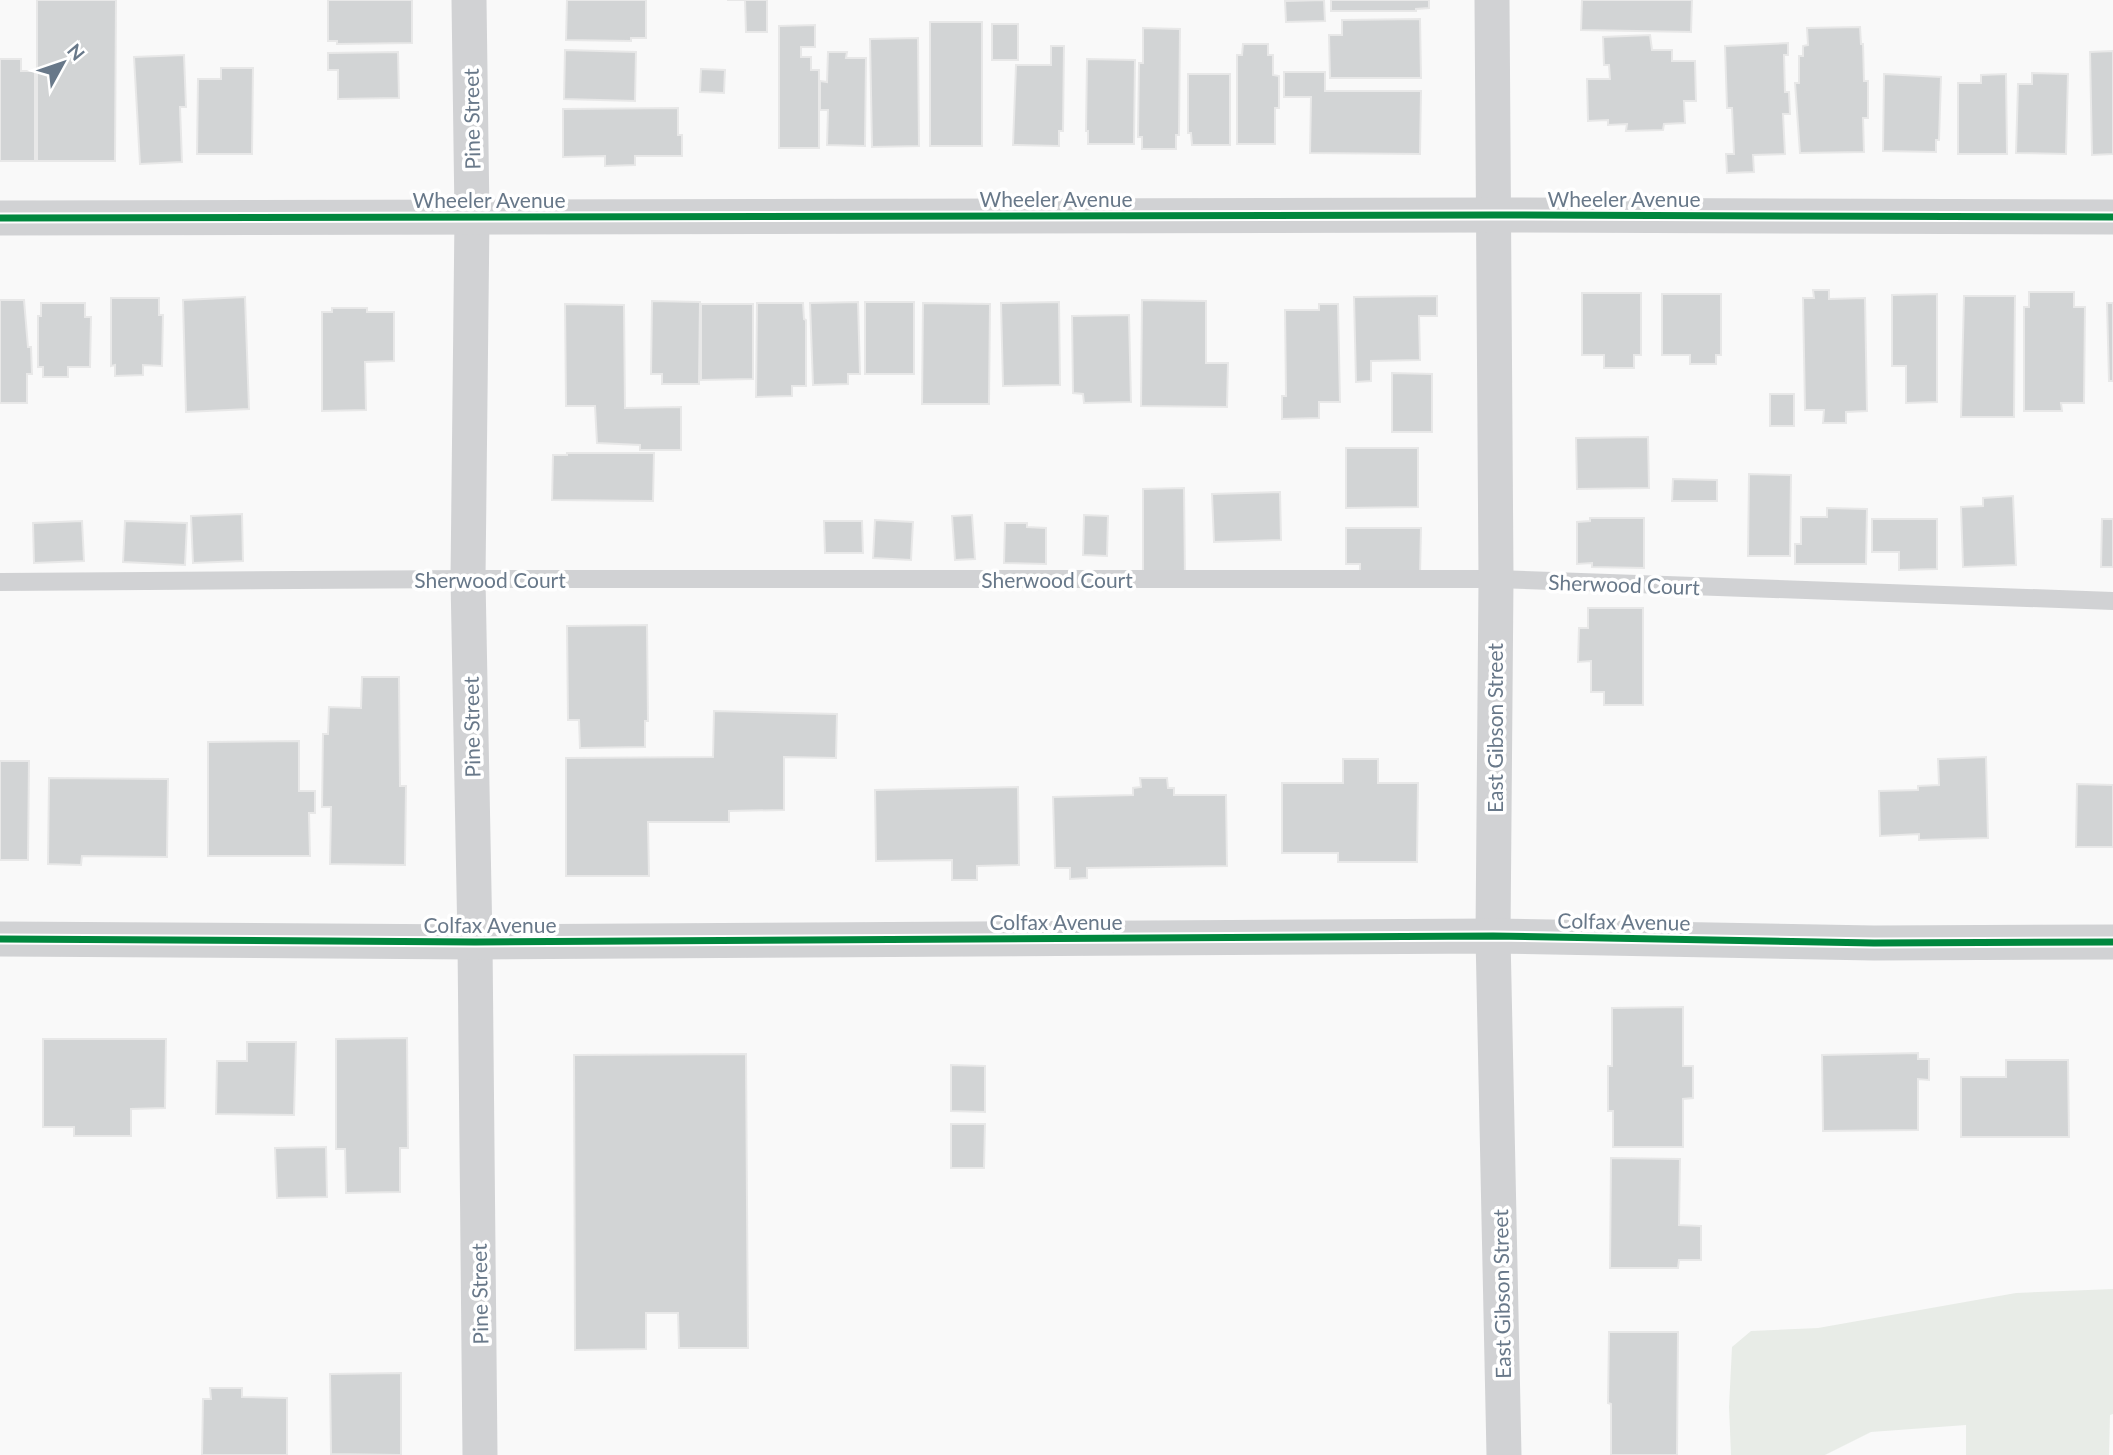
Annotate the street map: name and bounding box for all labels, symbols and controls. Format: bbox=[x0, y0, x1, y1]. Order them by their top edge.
north arrow bbox=[28, 28, 98, 98]
text: N bbox=[63, 39, 90, 65]
street label: Pine Street bbox=[458, 68, 484, 170]
street label: Wheeler Avenue bbox=[980, 186, 1132, 211]
street label: Wheeler Avenue bbox=[1548, 186, 1700, 211]
street label: Wheeler Avenue bbox=[413, 187, 565, 212]
street label: Sherwood Court bbox=[414, 567, 566, 592]
street label: Sherwood Court bbox=[981, 567, 1133, 592]
street label: Sherwood Court bbox=[1548, 569, 1701, 599]
street label: East Gibson Street bbox=[1482, 643, 1507, 813]
street label: Pine Street bbox=[458, 676, 484, 778]
street label: Colfax Avenue bbox=[1557, 907, 1691, 935]
street label: Colfax Avenue bbox=[989, 909, 1123, 934]
street label: Colfax Avenue bbox=[423, 912, 557, 937]
street label: East Gibson Street bbox=[1487, 1208, 1515, 1379]
street label: Pine Street bbox=[466, 1243, 492, 1345]

